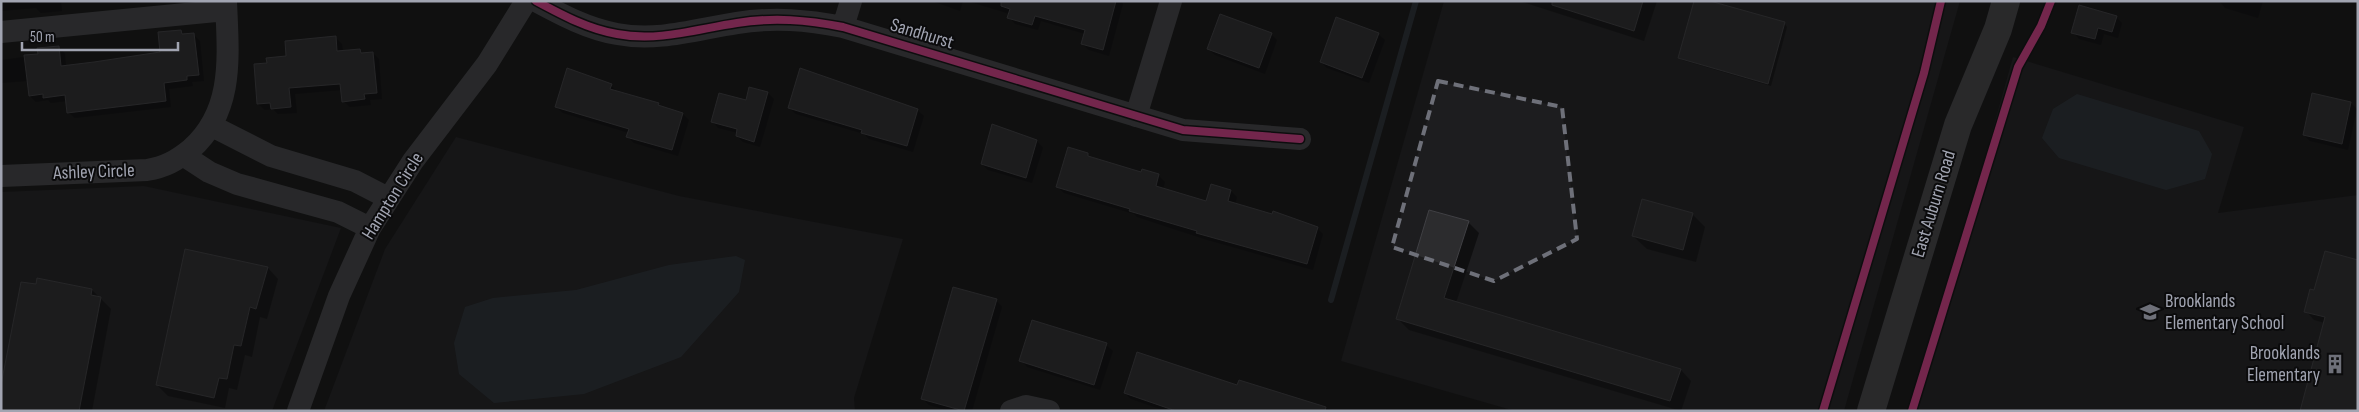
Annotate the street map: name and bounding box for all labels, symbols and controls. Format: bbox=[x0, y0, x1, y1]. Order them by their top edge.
street label: Sandhurst bbox=[887, 13, 957, 55]
scale bar bbox=[22, 20, 179, 52]
text: 50 m bbox=[30, 28, 55, 47]
street label: Hampton Circle bbox=[357, 148, 429, 244]
street label: East Auburn Road bbox=[1907, 148, 1961, 260]
street label: Ashley Circle bbox=[52, 159, 135, 185]
place label: Brooklands Elementary School bbox=[2165, 290, 2284, 335]
school or university icon: Brooklands Elementary School bbox=[2139, 301, 2161, 323]
place label: Brooklands Elementary bbox=[2247, 342, 2321, 387]
building icon: Brooklands Elementary bbox=[2324, 353, 2346, 375]

